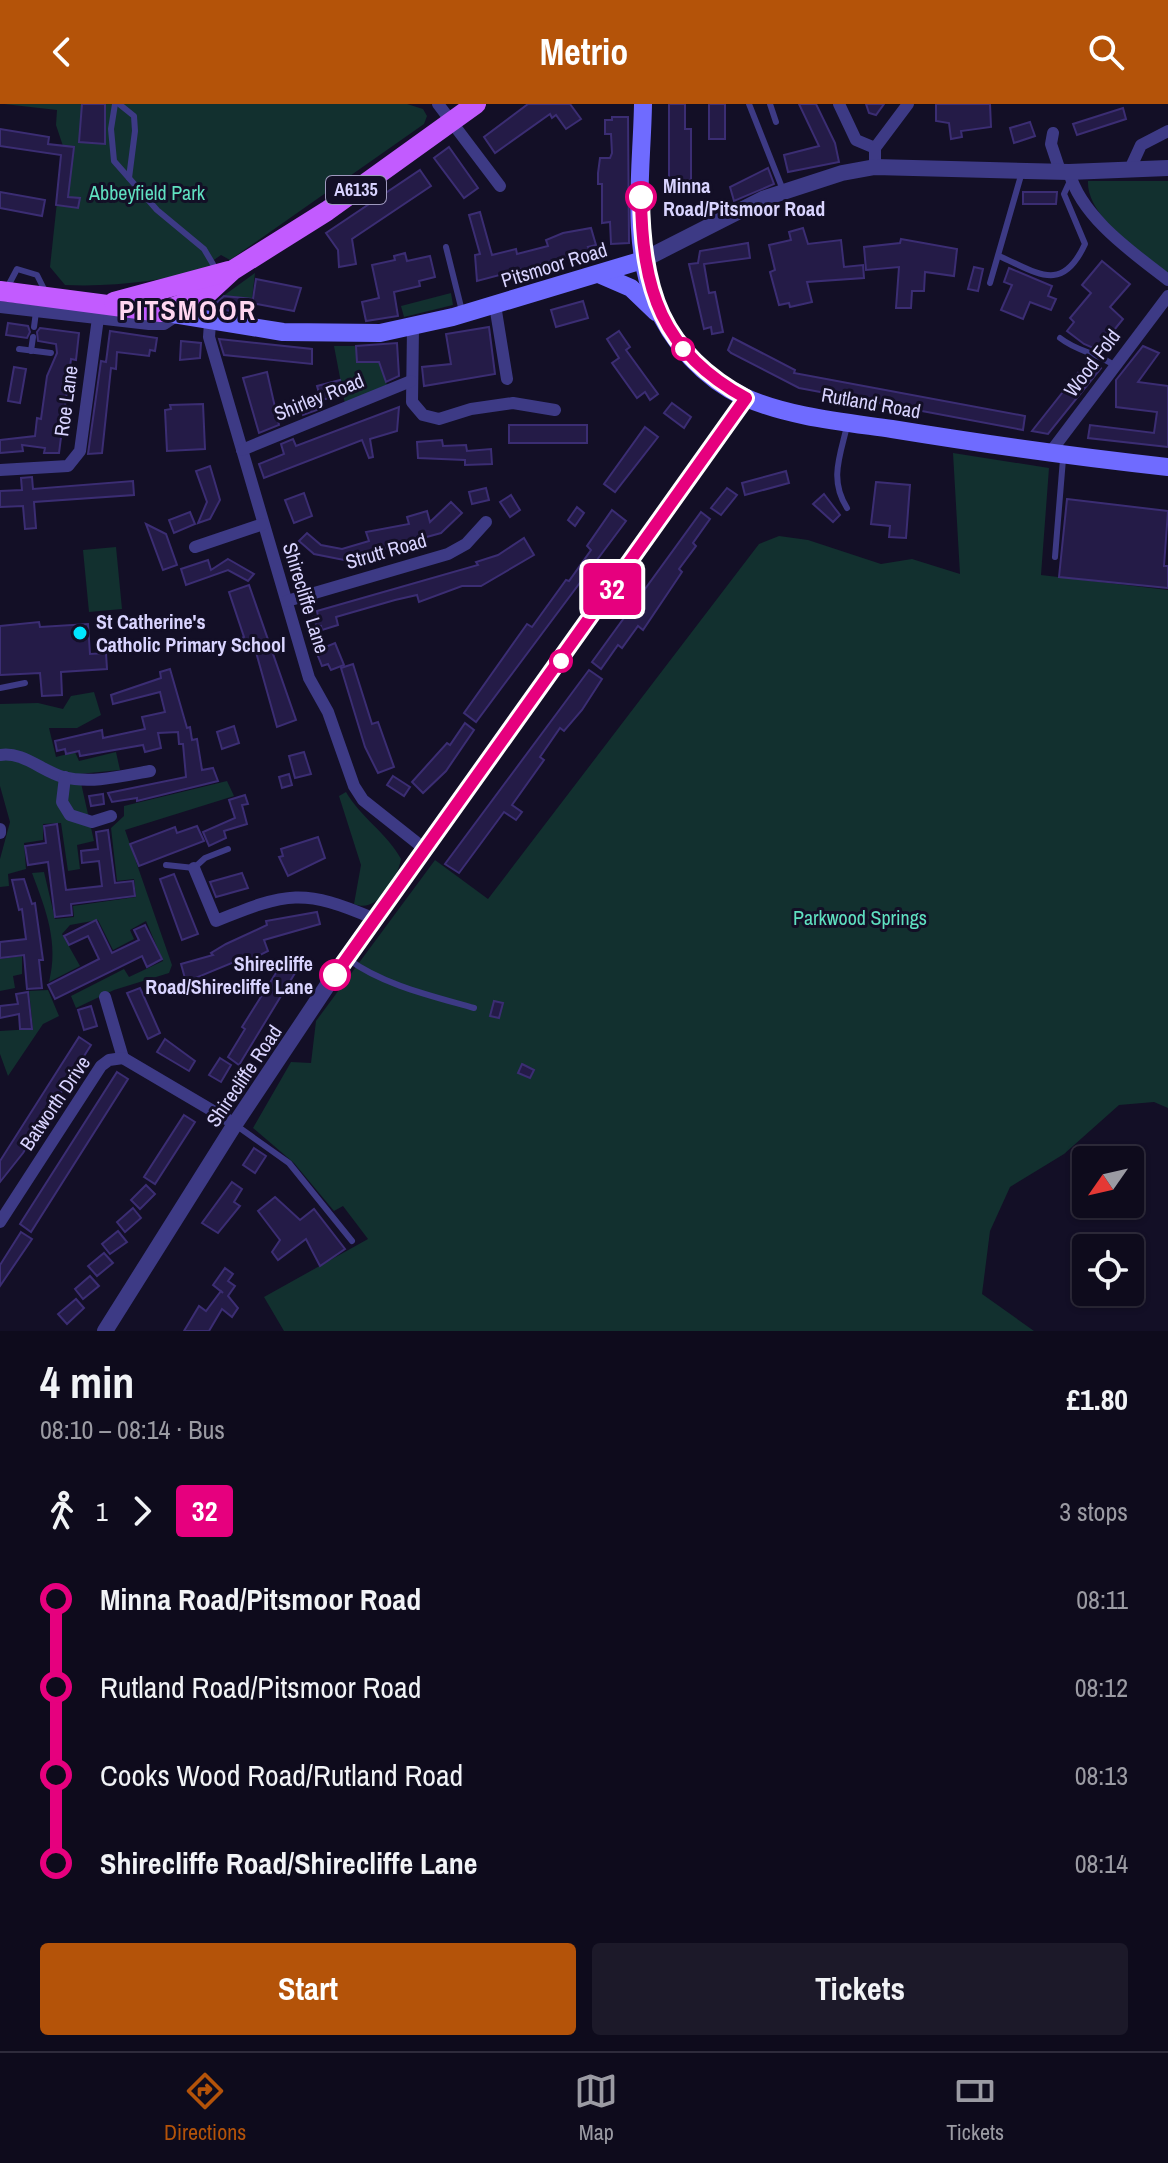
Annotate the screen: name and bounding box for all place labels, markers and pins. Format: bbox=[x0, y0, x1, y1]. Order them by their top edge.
place label: Minna Road/Pitsmoor Road bbox=[663, 172, 825, 222]
marker: Minna Road/Pitsmoor Road bbox=[626, 182, 656, 212]
unlabelled marker bbox=[672, 338, 694, 360]
place label: St Catherine's Catholic Primary School bbox=[96, 608, 286, 658]
marker: St Catherine's Catholic Primary School bbox=[71, 624, 89, 642]
unlabelled marker bbox=[550, 650, 572, 672]
place label: Shirecliffe Road/Shirecliffe Lane bbox=[145, 950, 313, 1000]
marker: Shirecliffe Road/Shirecliffe Lane bbox=[320, 960, 350, 990]

